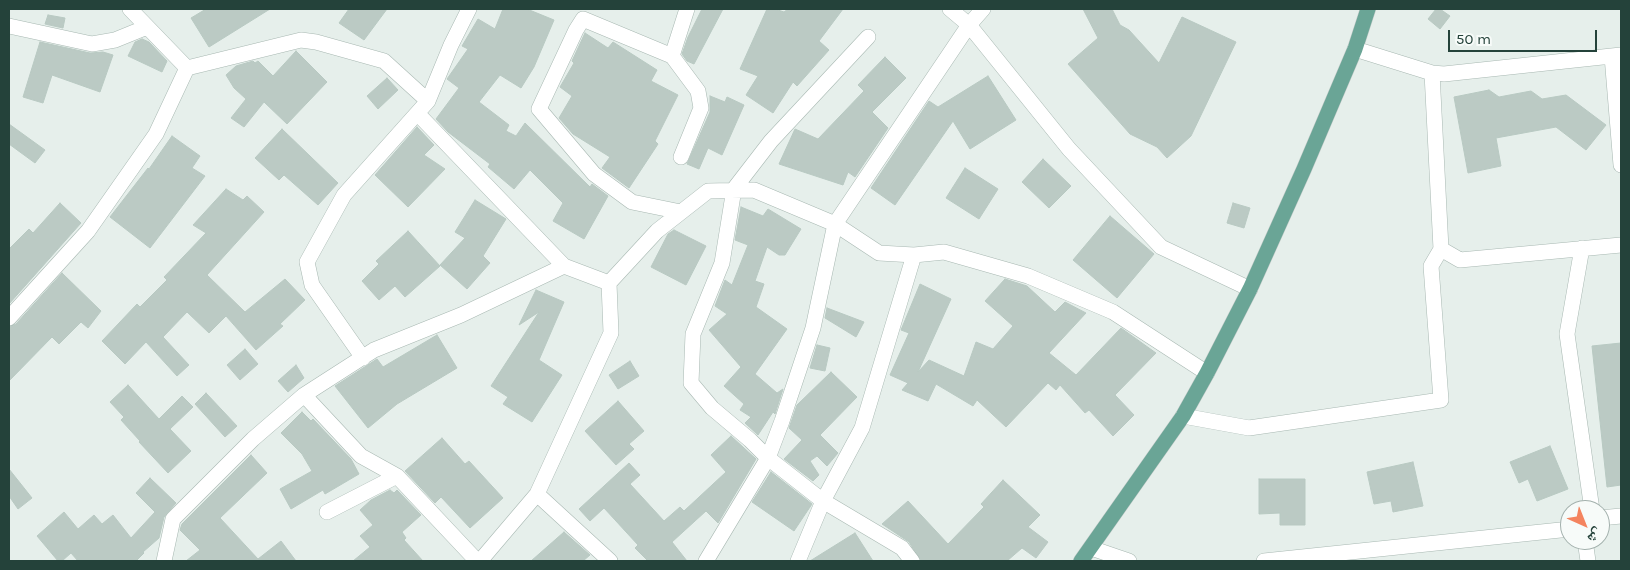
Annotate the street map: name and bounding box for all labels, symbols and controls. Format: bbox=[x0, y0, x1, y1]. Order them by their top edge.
scale bar bbox=[1450, 20, 1599, 52]
text: 50 m bbox=[1456, 30, 1491, 48]
north arrow bbox=[1560, 500, 1610, 550]
text: ش bbox=[1584, 524, 1606, 547]

